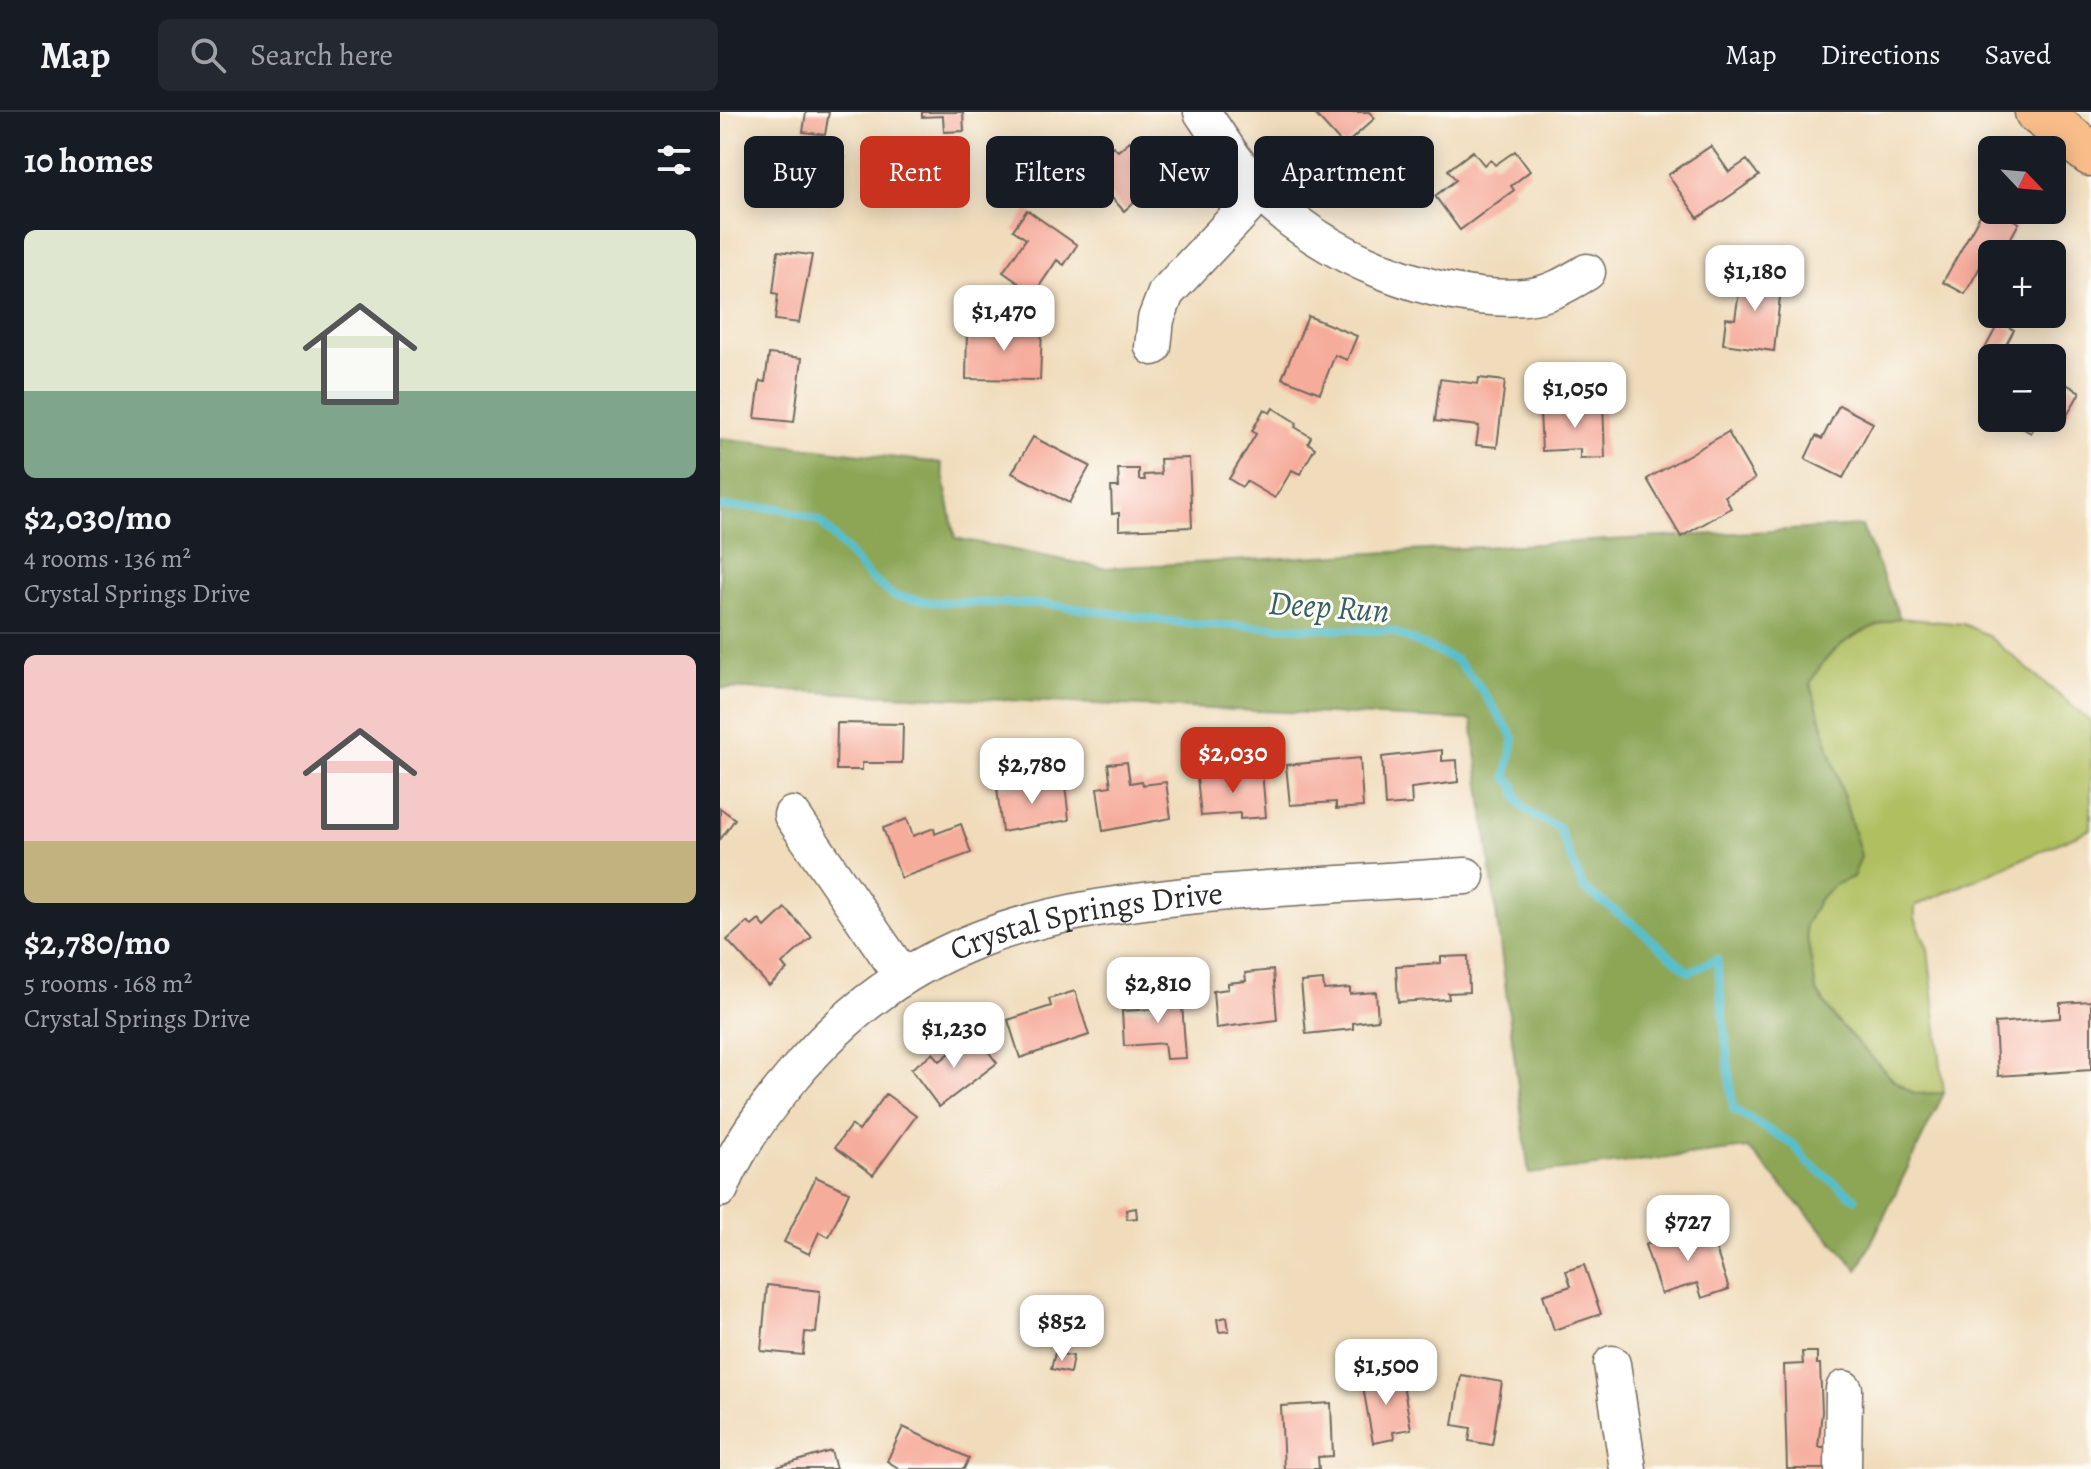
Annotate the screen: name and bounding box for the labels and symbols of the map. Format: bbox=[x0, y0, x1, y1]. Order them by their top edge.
north arrow bbox=[1978, 136, 2066, 224]
pin: $1,180 bbox=[1690, 245, 1820, 313]
pin: $1,470 bbox=[939, 285, 1069, 353]
pin: $1,050 bbox=[1510, 362, 1640, 430]
water label: Deep Run bbox=[1267, 579, 1391, 634]
pin: $2,030 bbox=[1168, 727, 1298, 795]
pin: $2,780 bbox=[967, 738, 1097, 806]
street label: Crystal Springs Drive bbox=[943, 871, 1225, 971]
pin: $2,810 bbox=[1093, 957, 1223, 1025]
pin: $1,230 bbox=[889, 1002, 1019, 1070]
pin: $727 bbox=[1641, 1195, 1735, 1263]
pin: $852 bbox=[1015, 1295, 1109, 1363]
pin: $1,500 bbox=[1321, 1339, 1451, 1407]

